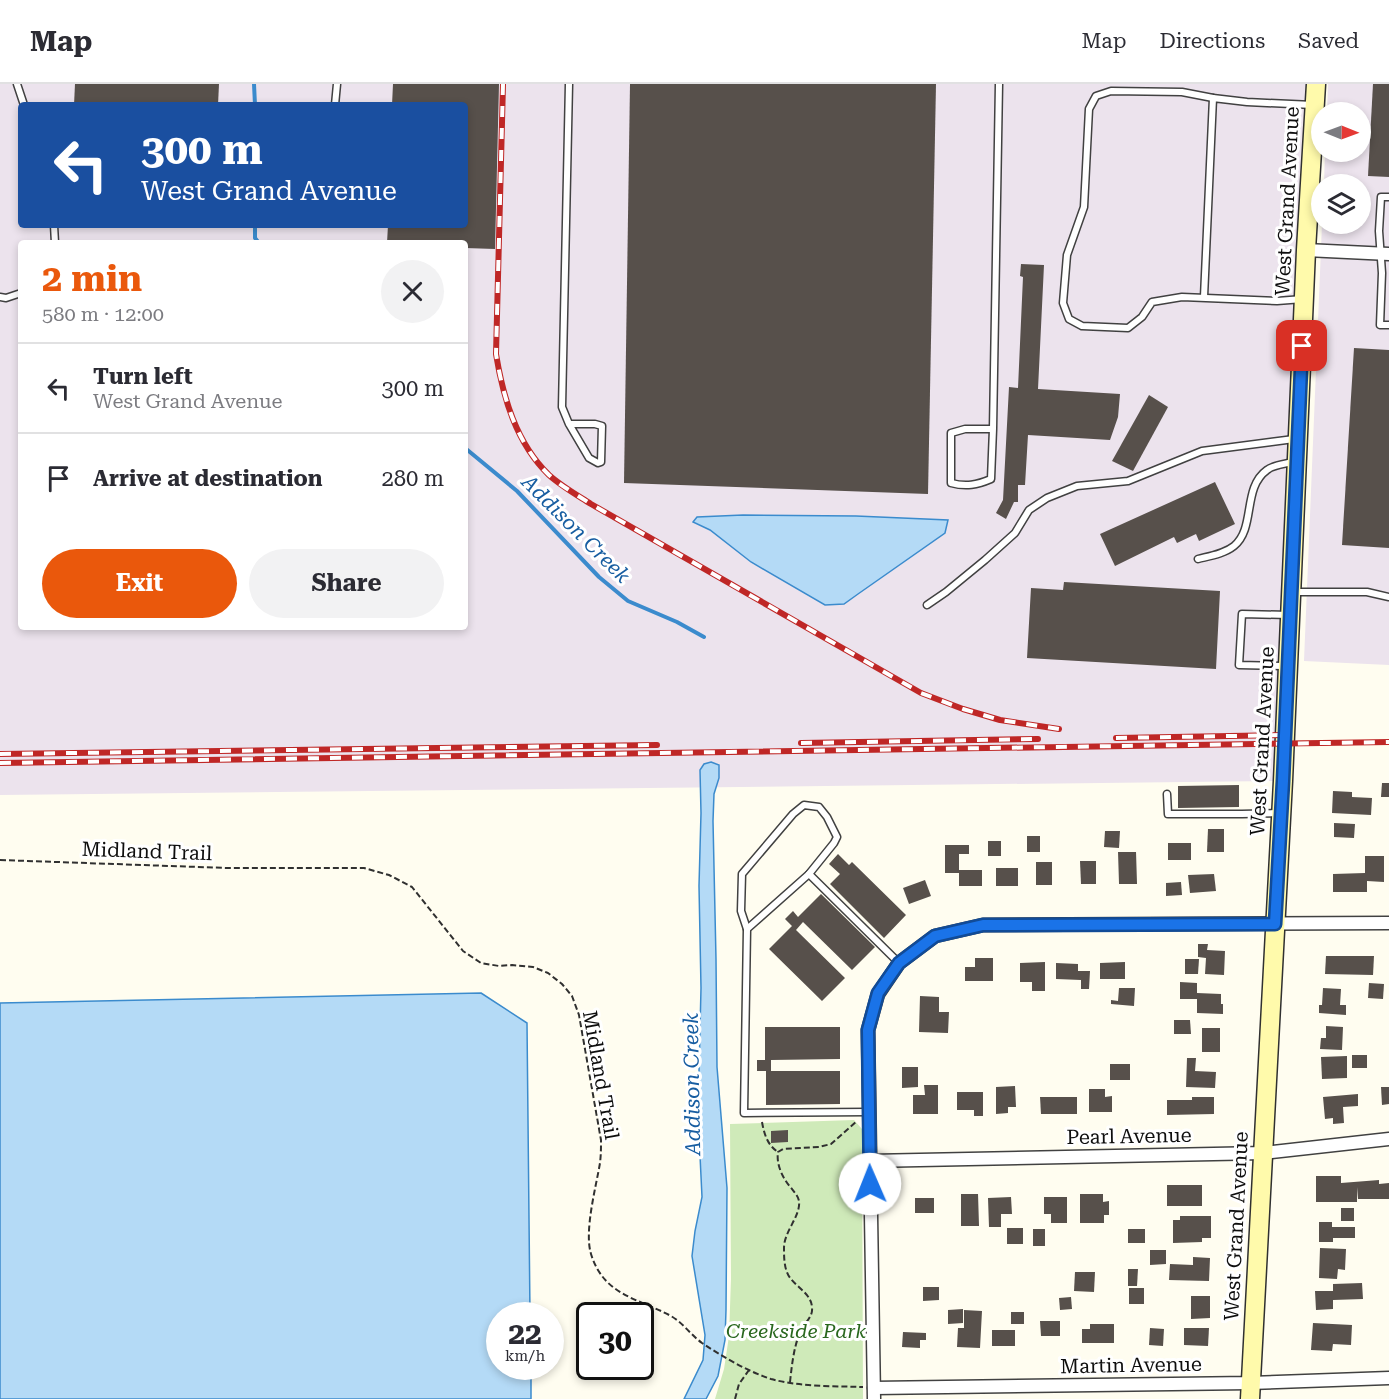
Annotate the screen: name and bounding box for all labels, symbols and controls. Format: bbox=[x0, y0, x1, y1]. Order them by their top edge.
text: Map bbox=[30, 25, 92, 58]
text: Map bbox=[1082, 29, 1126, 53]
text: Directions bbox=[1159, 29, 1265, 53]
text: Saved bbox=[1298, 29, 1359, 53]
north arrow bbox=[1311, 102, 1371, 162]
map controls bbox=[1311, 102, 1371, 234]
street label: West Grand Avenue bbox=[1270, 106, 1304, 296]
text: 300 m bbox=[141, 125, 263, 174]
icon: left bbox=[42, 126, 120, 204]
button: layers bbox=[1311, 174, 1371, 234]
text: West Grand Avenue bbox=[141, 175, 397, 207]
text: 2 min bbox=[42, 258, 142, 300]
button: close bbox=[381, 260, 444, 323]
text: 580 m · 12:00 bbox=[42, 302, 164, 326]
pin bbox=[1276, 320, 1327, 371]
icon: arrive bbox=[1285, 329, 1318, 362]
text: Turn left bbox=[93, 364, 193, 389]
icon: left bbox=[42, 372, 75, 405]
text: 300 m bbox=[381, 376, 444, 401]
text: West Grand Avenue bbox=[93, 389, 282, 413]
icon: arrive bbox=[42, 462, 75, 495]
text: Arrive at destination bbox=[93, 466, 322, 491]
text: 280 m bbox=[381, 466, 444, 491]
water label: Addison Creek bbox=[516, 469, 635, 588]
button: Exit bbox=[42, 549, 237, 618]
button: Share bbox=[249, 549, 444, 618]
street label: West Grand Avenue bbox=[1245, 646, 1279, 836]
street label: Midland Trail bbox=[81, 837, 213, 865]
street label: Midland Trail bbox=[578, 1009, 624, 1141]
water label: Addison Creek bbox=[679, 1012, 705, 1158]
street label: Pearl Avenue bbox=[1066, 1123, 1192, 1149]
street label: West Grand Avenue bbox=[1219, 1131, 1253, 1321]
position arrow bbox=[838, 1152, 902, 1216]
speed limit sign: 30 bbox=[576, 1302, 654, 1380]
text: 22 bbox=[508, 1316, 542, 1351]
park label: Creekside Park bbox=[726, 1319, 866, 1343]
text: km/h bbox=[505, 1347, 545, 1365]
street label: Martin Avenue bbox=[1060, 1352, 1202, 1378]

